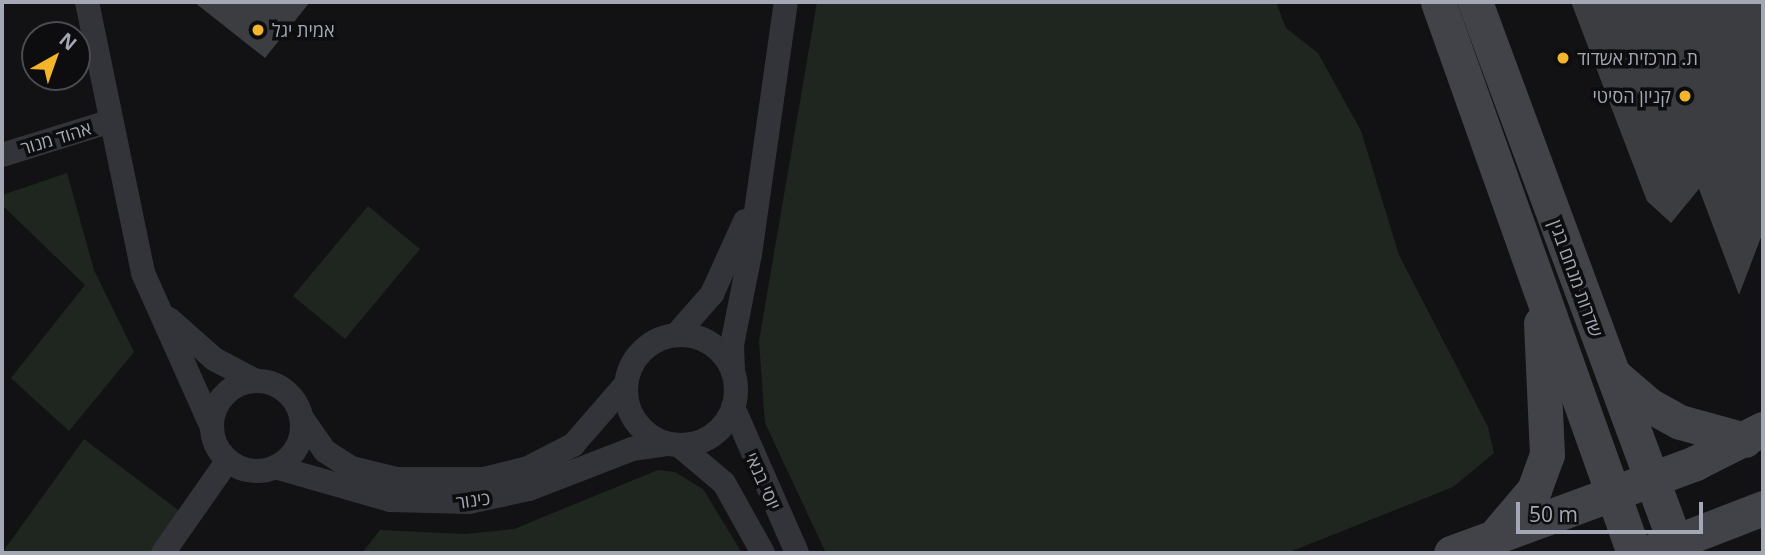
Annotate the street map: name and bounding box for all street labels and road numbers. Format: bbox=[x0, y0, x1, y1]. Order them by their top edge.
street label: אהוד מנור bbox=[18, 117, 94, 159]
street label: שדרות מנחם בגין bbox=[1545, 216, 1607, 340]
street label: יוסי בנאי bbox=[741, 449, 785, 513]
street label: כינור bbox=[454, 487, 492, 513]

